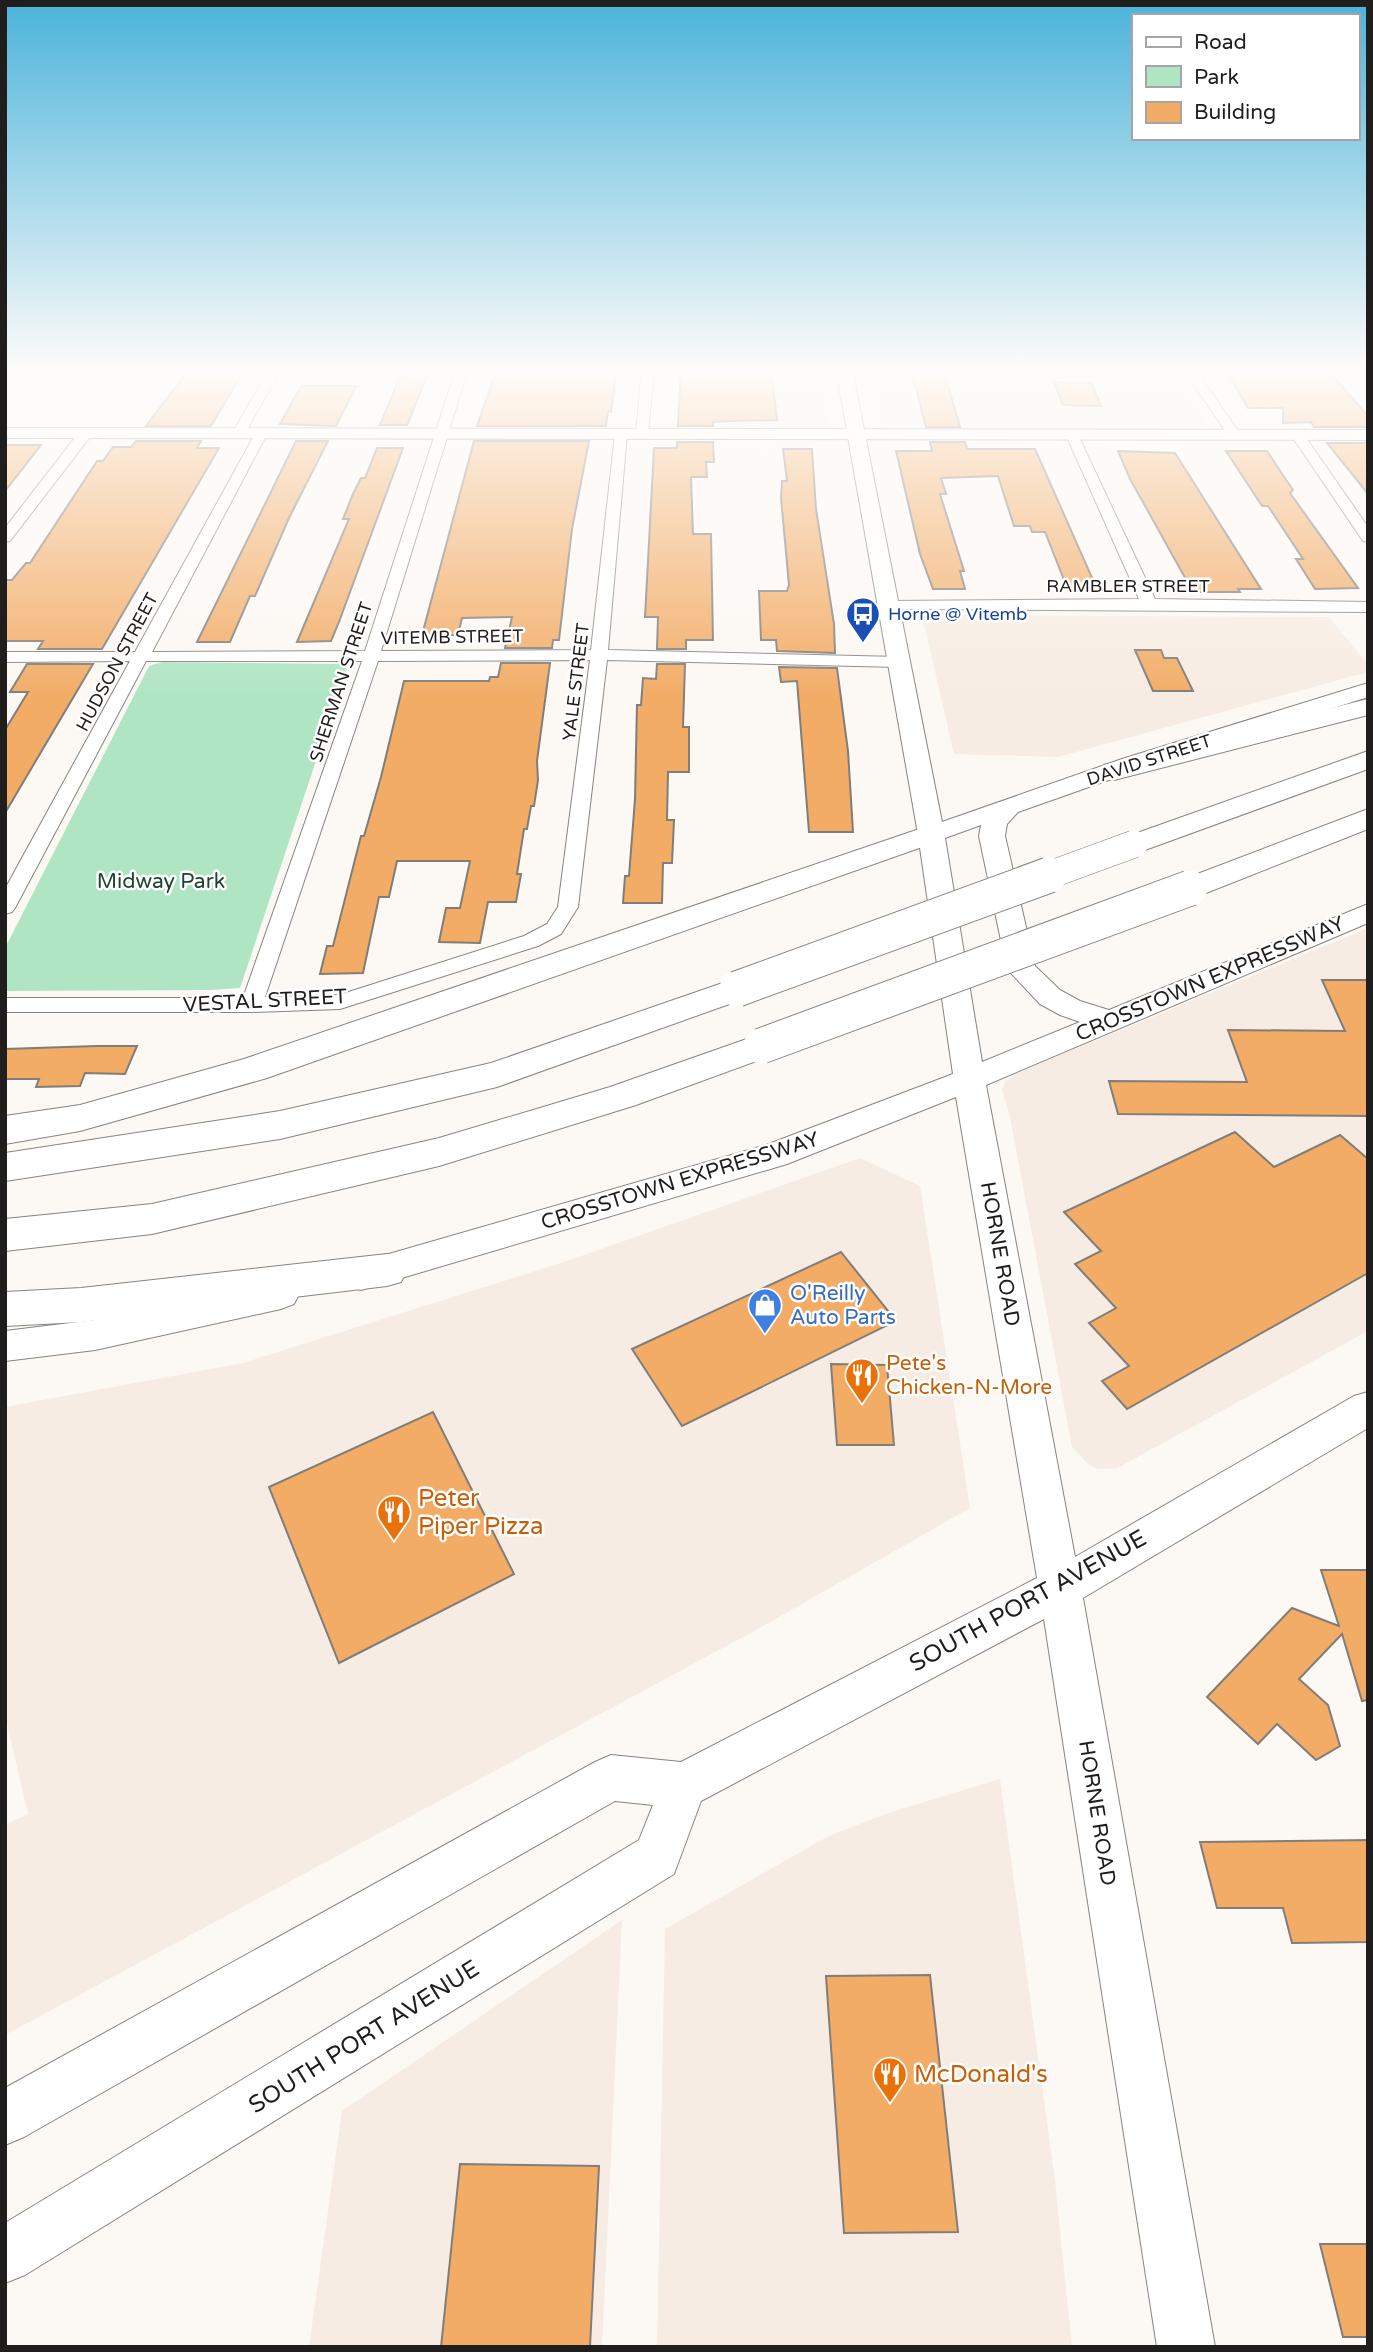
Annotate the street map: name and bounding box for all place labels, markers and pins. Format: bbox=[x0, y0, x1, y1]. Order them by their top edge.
bus stop icon: Horne @ Vitemb bbox=[844, 595, 882, 644]
place label: Horne @ Vitemb bbox=[888, 603, 1027, 625]
place label: O'Reilly Auto Parts bbox=[790, 1281, 896, 1330]
shop icon: O'Reilly Auto Parts bbox=[746, 1286, 784, 1335]
place label: Pete's Chicken-N-More bbox=[886, 1351, 1052, 1400]
restaurant icon: Pete's Chicken-N-More bbox=[843, 1356, 881, 1405]
place label: Peter Piper Pizza bbox=[418, 1484, 543, 1541]
restaurant icon: Peter Piper Pizza bbox=[375, 1493, 413, 1542]
restaurant icon: McDonald's bbox=[871, 2055, 909, 2104]
place label: McDonald's bbox=[914, 2060, 1048, 2089]

